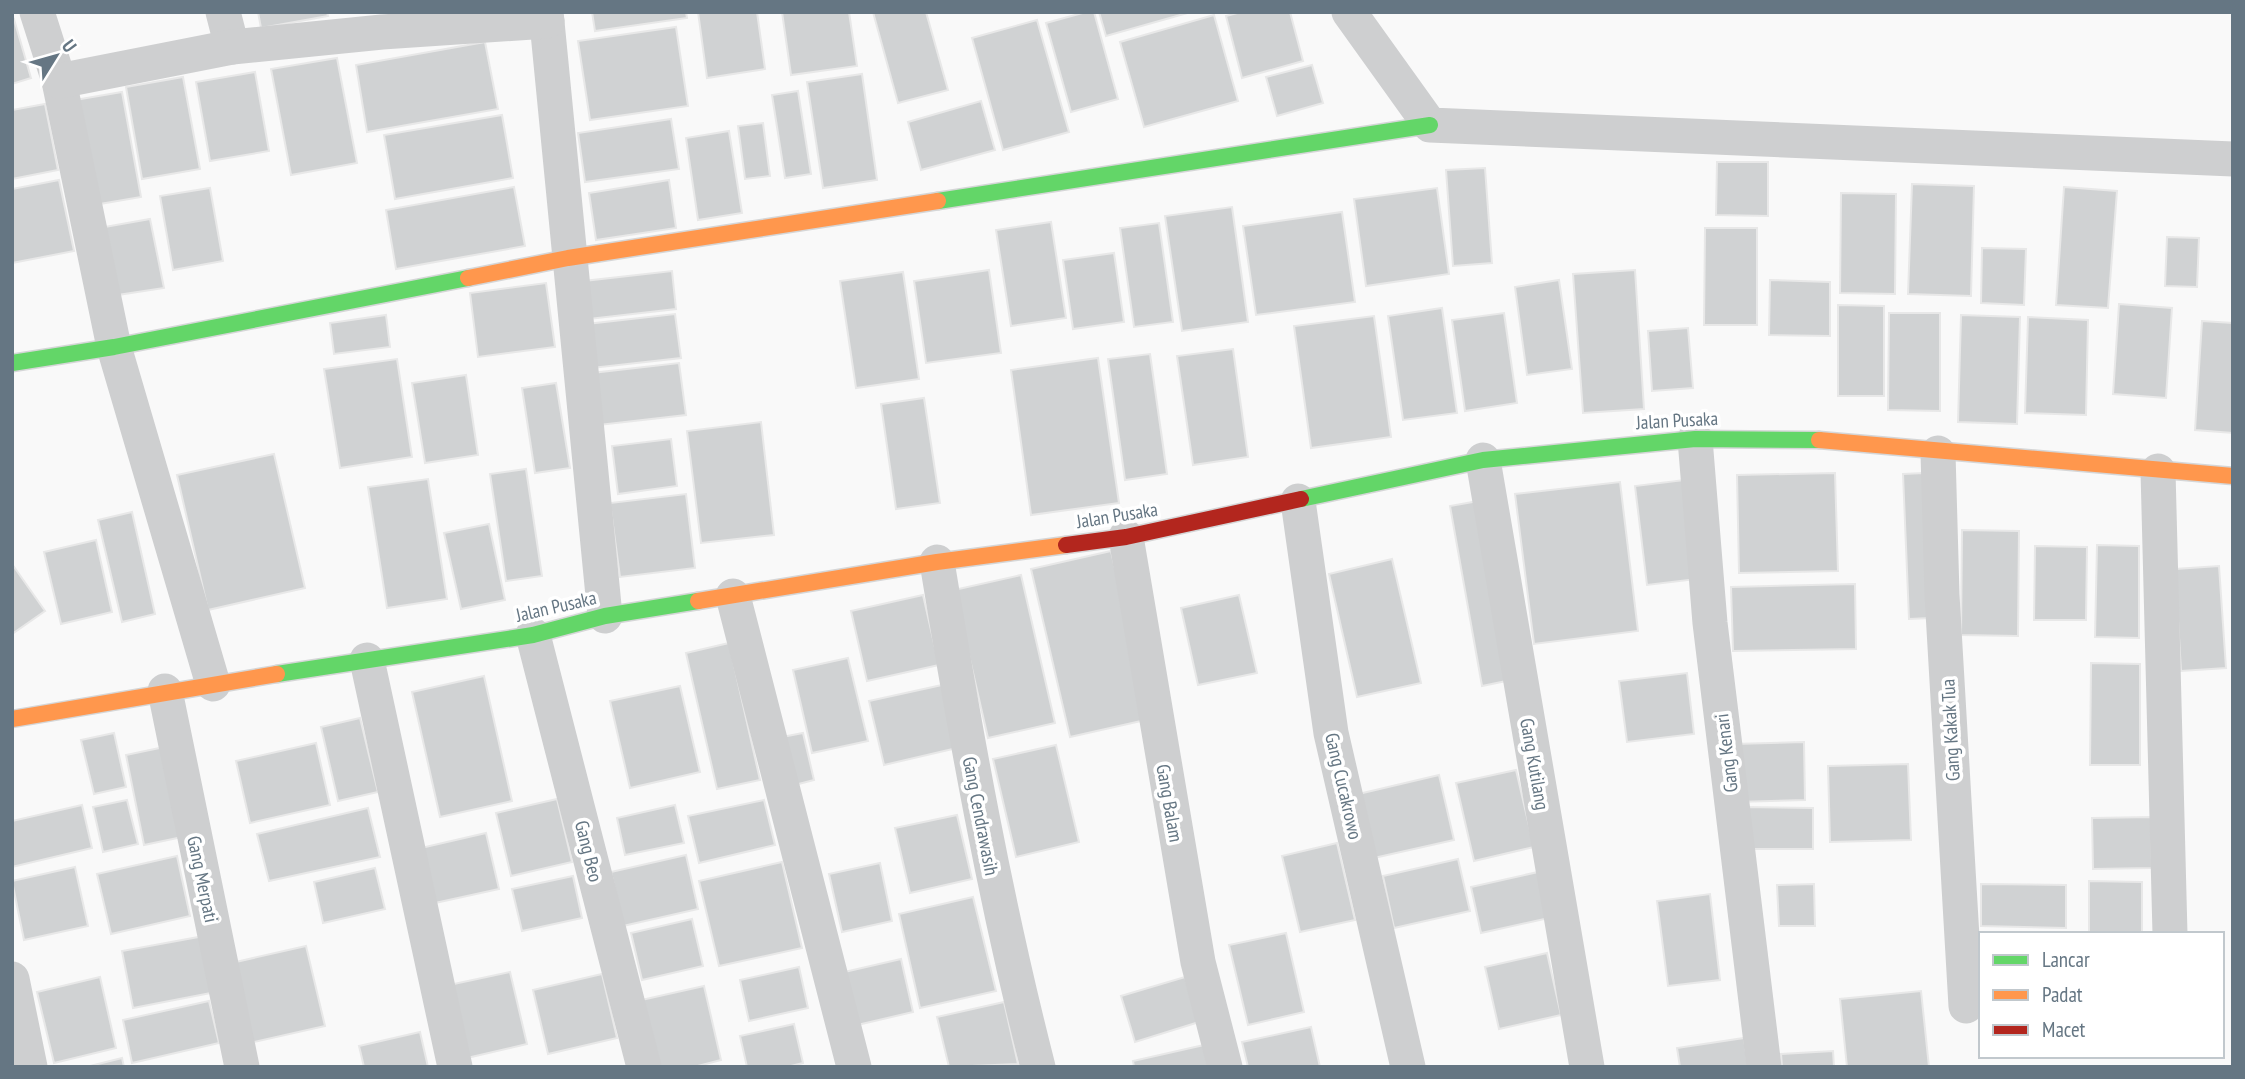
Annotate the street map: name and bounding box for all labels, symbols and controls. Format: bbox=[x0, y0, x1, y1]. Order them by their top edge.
north arrow bbox=[21, 21, 91, 91]
text: U bbox=[57, 35, 82, 57]
street label: Jalan Pusaka bbox=[1634, 406, 1719, 434]
street label: Jalan Pusaka bbox=[1074, 497, 1159, 533]
street label: Jalan Pusaka bbox=[512, 585, 599, 627]
street label: Gang Kakak Tua bbox=[1935, 678, 1965, 782]
street label: Gang Kenari bbox=[1709, 712, 1743, 794]
street label: Gang Kutilang bbox=[1515, 716, 1555, 812]
street label: Gang Cucakrowo bbox=[1320, 730, 1368, 842]
street label: Gang Cendrawasih bbox=[958, 754, 1004, 878]
street label: Gang Balam bbox=[1151, 762, 1189, 844]
street label: Gang Beo bbox=[570, 818, 608, 884]
street label: Gang Merpati bbox=[182, 834, 224, 924]
legend bbox=[1979, 932, 2224, 1058]
text: Lancar bbox=[2042, 946, 2090, 973]
text: Padat bbox=[2042, 981, 2083, 1008]
text: Macet bbox=[2042, 1016, 2086, 1043]

